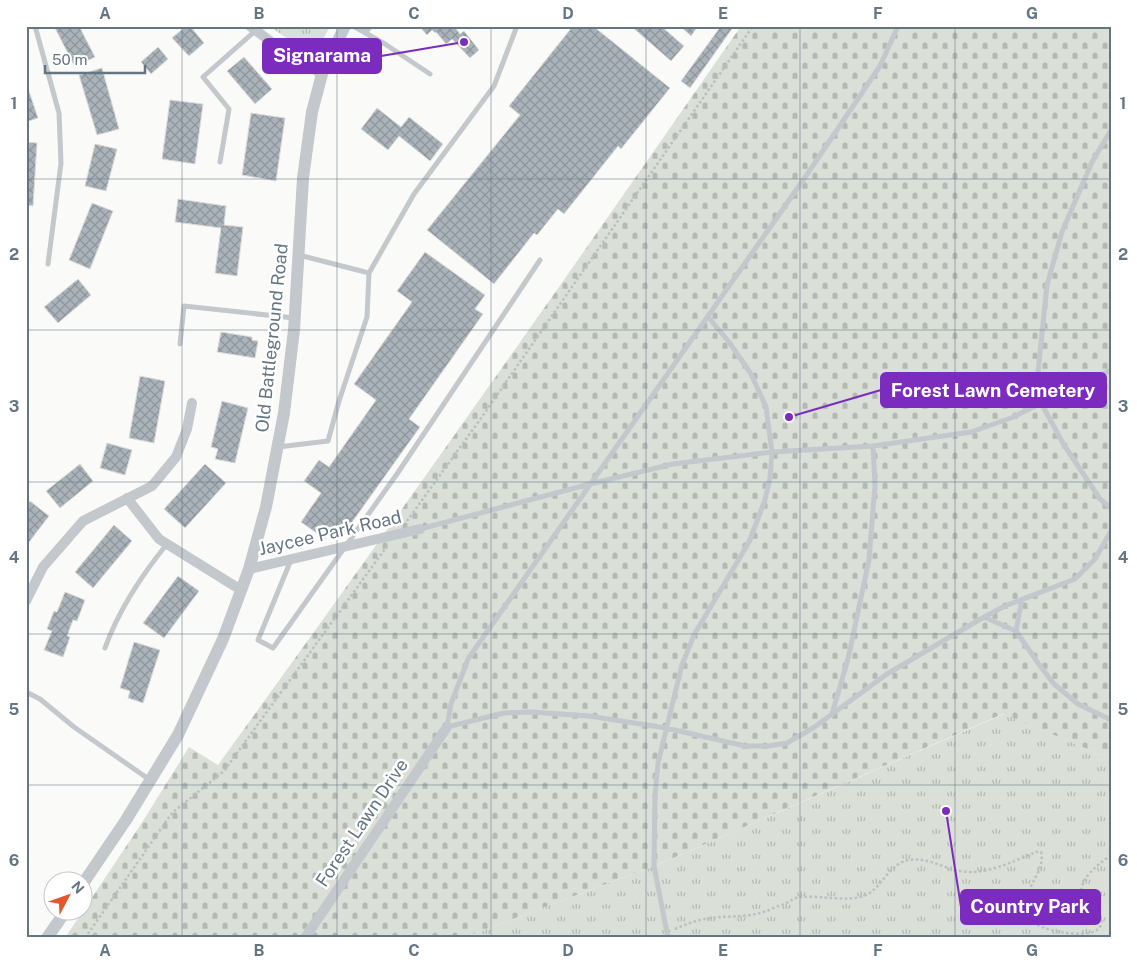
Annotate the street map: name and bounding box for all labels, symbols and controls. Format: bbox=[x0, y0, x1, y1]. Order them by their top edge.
text: A bbox=[99, 4, 111, 23]
text: B bbox=[254, 4, 265, 23]
text: C bbox=[408, 4, 420, 23]
text: D bbox=[562, 4, 574, 23]
text: E bbox=[718, 4, 728, 23]
text: F bbox=[873, 4, 883, 23]
text: G bbox=[1026, 4, 1038, 23]
callout: Signarama bbox=[263, 39, 381, 73]
scale bar bbox=[45, 42, 145, 74]
text: Signarama bbox=[273, 44, 371, 66]
text: 50 m bbox=[52, 51, 87, 68]
text: 1 bbox=[11, 94, 17, 113]
text: 1 bbox=[1120, 94, 1126, 113]
street label: Old Battleground Road bbox=[251, 242, 292, 434]
text: 2 bbox=[9, 245, 19, 264]
text: 2 bbox=[1118, 245, 1128, 264]
callout: Forest Lawn Cemetery bbox=[881, 373, 1106, 407]
text: Forest Lawn Cemetery bbox=[891, 379, 1096, 401]
text: 3 bbox=[9, 397, 19, 416]
text: 3 bbox=[1118, 397, 1128, 416]
street label: Jaycee Park Road bbox=[256, 506, 403, 559]
text: 4 bbox=[9, 548, 20, 567]
text: 4 bbox=[1118, 548, 1129, 567]
text: 5 bbox=[9, 700, 20, 719]
text: 5 bbox=[1118, 700, 1129, 719]
street label: Forest Lawn Drive bbox=[311, 755, 412, 891]
text: 6 bbox=[9, 851, 19, 870]
text: 6 bbox=[1118, 851, 1128, 870]
north arrow bbox=[42, 872, 92, 922]
text: N bbox=[68, 878, 87, 897]
callout: Country Park bbox=[961, 890, 1100, 924]
text: Country Park bbox=[970, 895, 1090, 917]
text: A bbox=[99, 941, 111, 960]
text: B bbox=[254, 941, 265, 960]
text: C bbox=[408, 941, 420, 960]
text: D bbox=[562, 941, 574, 960]
text: E bbox=[718, 941, 728, 960]
text: F bbox=[873, 941, 883, 960]
text: G bbox=[1026, 941, 1038, 960]

